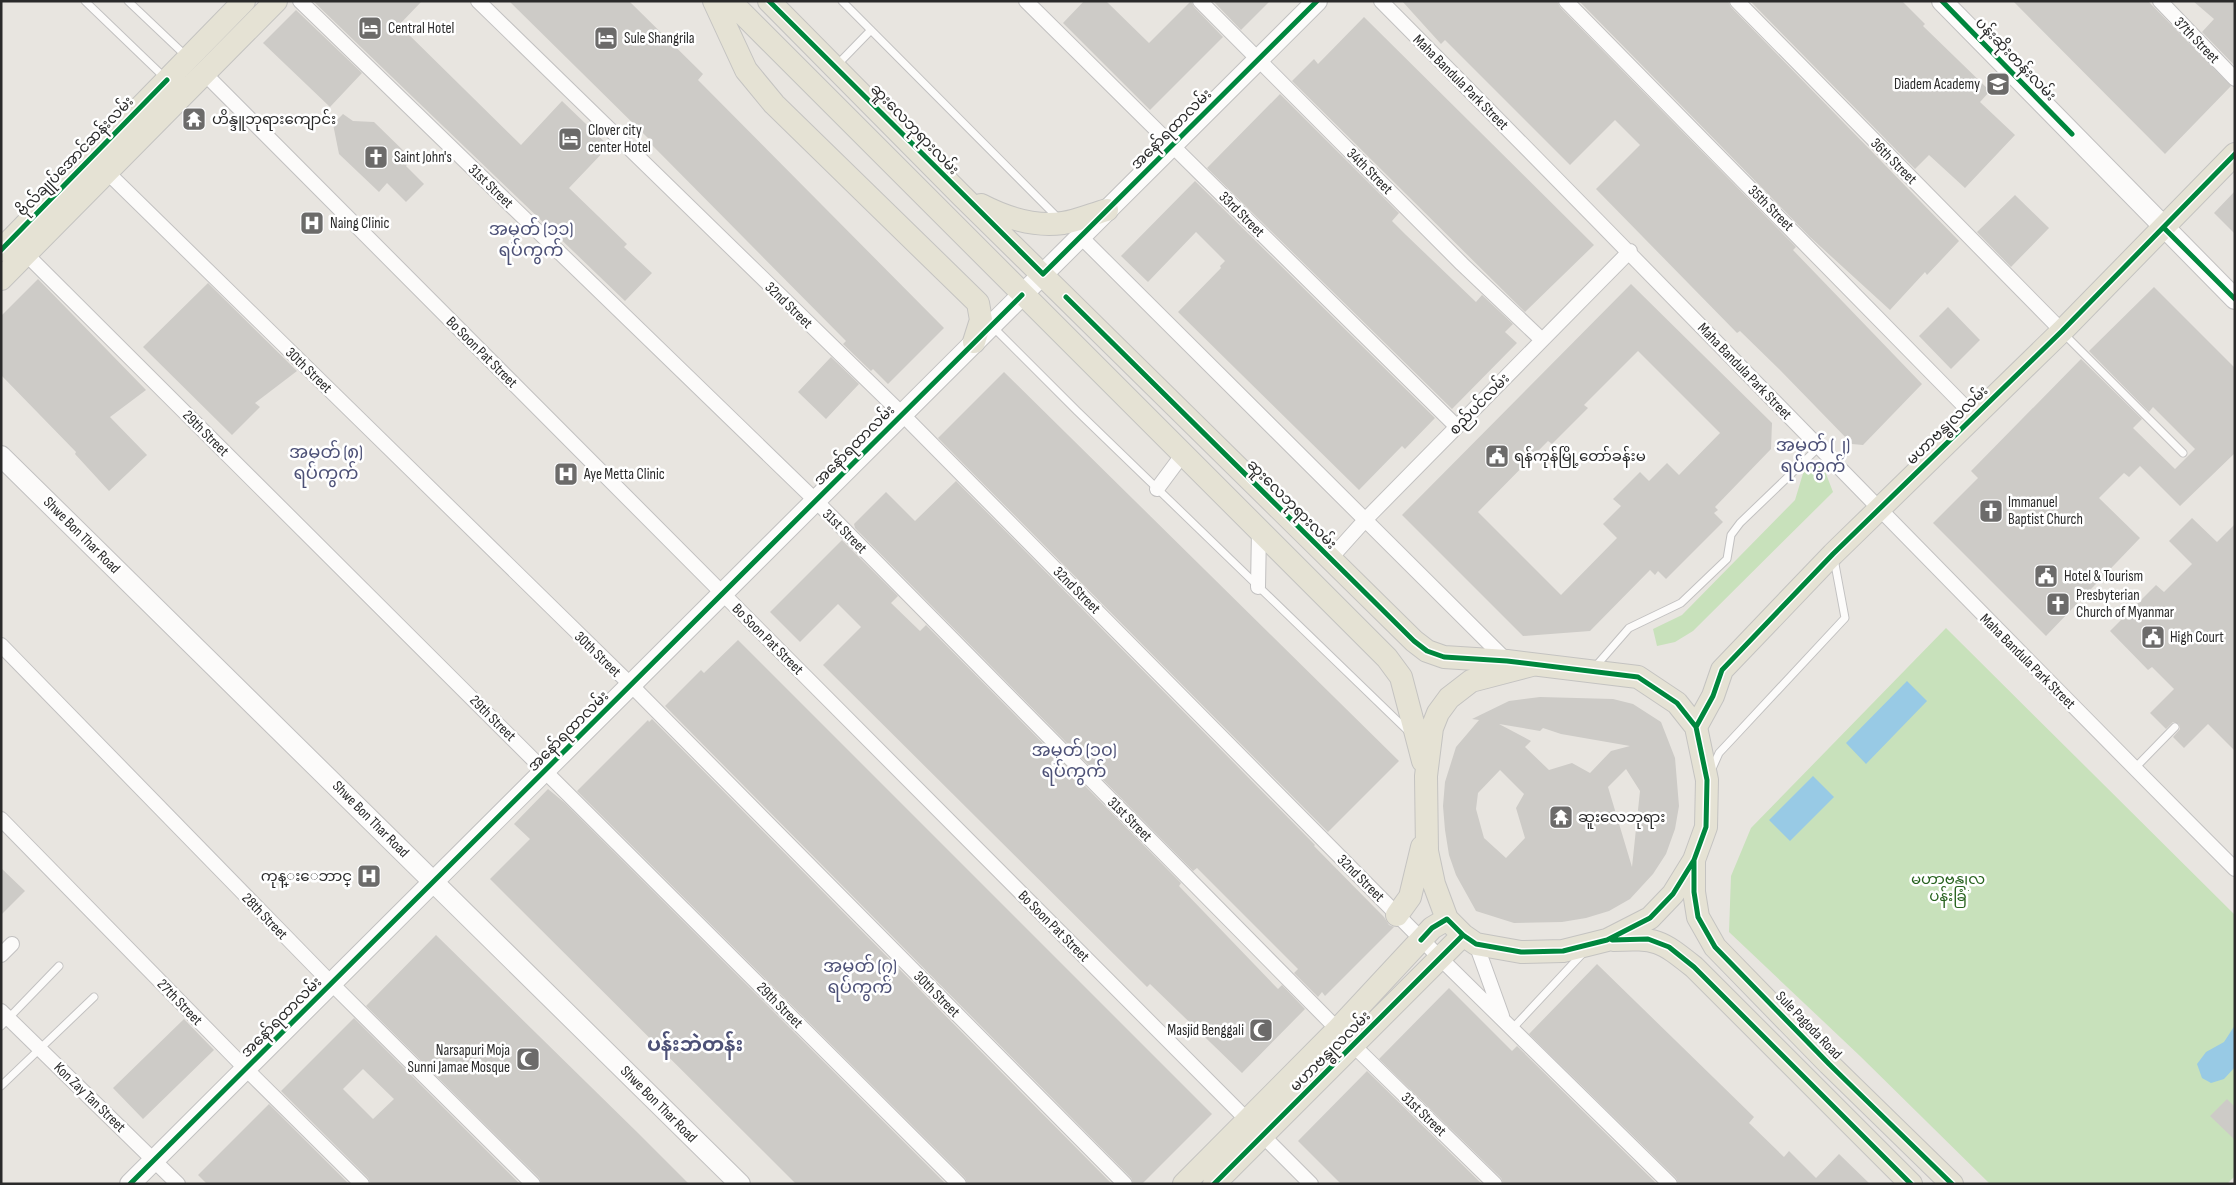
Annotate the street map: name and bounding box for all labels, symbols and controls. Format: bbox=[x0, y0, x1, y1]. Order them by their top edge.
street label: ပန်းဆိုးတန်းလမ်း bbox=[1970, 13, 2061, 106]
street label: 37th Street bbox=[2170, 13, 2224, 68]
hotel icon: Central Hotel bbox=[357, 15, 383, 41]
place label: Central Hotel bbox=[388, 19, 454, 38]
hotel icon: Sule Shangrila bbox=[593, 25, 619, 51]
place label: Sule Shangrila bbox=[624, 29, 695, 48]
street label: Maha Bandula Park Street bbox=[1409, 31, 1513, 134]
school or university icon: Diadem Academy bbox=[1985, 71, 2011, 97]
place label: Diadem Academy bbox=[1894, 75, 1980, 94]
street label: ဆူးလေဘုရားလမ်း bbox=[865, 79, 964, 180]
street label: အနော်ရထာလမ်း bbox=[1126, 84, 1217, 175]
street label: ဗိုလ်ချုပ်အောင်ဆန်းလမ်း bbox=[12, 92, 139, 222]
temple icon: ဟိန္ဒူဘုရားကျောင်း bbox=[181, 106, 207, 132]
place label: ဟိန္ဒူဘုရားကျောင်း bbox=[212, 109, 336, 131]
place label: Clover city center Hotel bbox=[588, 121, 651, 157]
hotel icon: Clover city center Hotel bbox=[557, 126, 583, 152]
street label: 36th Street bbox=[1866, 134, 1921, 189]
church icon: Saint John's bbox=[363, 144, 389, 170]
street label: 34th Street bbox=[1343, 144, 1397, 199]
place label: Saint John's bbox=[394, 148, 452, 167]
street label: 31st Street bbox=[464, 160, 518, 213]
street label: 35th Street bbox=[1744, 181, 1798, 236]
street label: 33rd Street bbox=[1215, 188, 1269, 241]
hospital icon: Naing Clinic bbox=[299, 210, 325, 236]
place label: Naing Clinic bbox=[330, 214, 389, 233]
district label: အမှတ် (၁၁) ရပ်ကွက် bbox=[489, 216, 573, 265]
street label: 32nd Street bbox=[761, 278, 817, 333]
street label: Bo Soon Pat Street bbox=[442, 313, 522, 392]
street label: Maha Bandula Park Street bbox=[1693, 319, 1796, 424]
street label: 30th Street bbox=[281, 343, 336, 398]
street label: စည်ပင်လမ်း bbox=[1444, 369, 1515, 441]
street label: မဟာဗန္ဓုလလမ်း bbox=[1902, 381, 1994, 471]
street label: အနော်ရထာလမ်း bbox=[809, 400, 900, 491]
street label: 29th Street bbox=[178, 406, 233, 461]
district label: အမှတ် (၂) ရပ်ကွက် bbox=[1776, 432, 1850, 481]
district label: အမှတ် (၈) ရပ်ကွက် bbox=[289, 439, 363, 488]
public building icon: ရန်ကုန်မြို့တော်ခန်းမ bbox=[1484, 443, 1510, 469]
place label: ရန်ကုန်မြို့တော်ခန်းမ bbox=[1514, 446, 1646, 468]
street label: ဆူးလေဘုရားလမ်း bbox=[1241, 455, 1341, 555]
hospital icon: Aye Metta Clinic bbox=[553, 461, 579, 487]
place label: Aye Metta Clinic bbox=[583, 465, 665, 484]
street label: Shwe Bon Thar Road bbox=[39, 493, 124, 578]
place label: Immanuel Baptist Church bbox=[2008, 493, 2083, 529]
church icon: Immanuel Baptist Church bbox=[1978, 498, 2004, 524]
street label: 31st Street bbox=[818, 505, 871, 558]
street label: 32nd Street bbox=[1049, 563, 1105, 618]
public building icon: Hotel & Tourism bbox=[2033, 563, 2059, 589]
place label: Hotel & Tourism bbox=[2064, 567, 2143, 586]
place label: Presbyterian Church of Myanmar bbox=[2076, 586, 2175, 622]
church icon: Presbyterian Church of Myanmar bbox=[2045, 591, 2071, 617]
street label: Bo Soon Pat Street bbox=[728, 600, 808, 679]
street label: Maha Bandula Park Street bbox=[1976, 610, 2080, 713]
public building icon: High Court bbox=[2140, 624, 2166, 650]
street label: 30th Street bbox=[570, 627, 625, 682]
place label: High Court bbox=[2170, 628, 2224, 647]
street label: အနော်ရထာလမ်း bbox=[523, 686, 614, 777]
street label: 29th Street bbox=[465, 691, 520, 746]
district label: အမှတ် (၁၀) ရပ်ကွက် bbox=[1031, 737, 1117, 786]
street label: Shwe Bon Thar Road bbox=[328, 777, 413, 862]
street label: 31st Street bbox=[1103, 793, 1156, 846]
temple icon: ဆူးလေဘုရား bbox=[1548, 804, 1574, 830]
place label: ဆူးလေဘုရား bbox=[1578, 808, 1665, 829]
street label: 32nd Street bbox=[1333, 851, 1389, 906]
hospital icon: ကုန္းေဘာင္ bbox=[356, 863, 382, 889]
place label: ကုန္းေဘာင္ bbox=[261, 867, 352, 888]
park label: မဟာဗန္ဓုလ ပန်းခြံ bbox=[1911, 870, 1985, 908]
street label: Bo Soon Pat Street bbox=[1014, 887, 1094, 966]
street label: 28th Street bbox=[238, 889, 292, 944]
district label: အမှတ် (၇) ရပ်ကွက် bbox=[823, 953, 897, 1002]
street label: 30th Street bbox=[909, 967, 964, 1022]
street label: အနော်ရထာလမ်း bbox=[236, 972, 327, 1063]
street label: 27th Street bbox=[153, 975, 207, 1030]
street label: 29th Street bbox=[752, 978, 807, 1033]
street label: Sule Pagoda Road bbox=[1771, 987, 1846, 1063]
street label: မဟာဗန္ဓုလလမ်း bbox=[1285, 1006, 1376, 1097]
mosque icon: Masjid Benggali bbox=[1248, 1017, 1274, 1043]
place label: Masjid Benggali bbox=[1167, 1021, 1244, 1040]
district label: ပန်းဘဲတန်း bbox=[647, 1031, 743, 1060]
place label: Narsapuri Moja Sunni Jamae Mosque bbox=[408, 1041, 510, 1077]
mosque icon: Narsapuri Moja Sunni Jamae Mosque bbox=[515, 1046, 541, 1072]
street label: Kon Zay Tan Street bbox=[50, 1058, 130, 1137]
street label: Shwe Bon Thar Road bbox=[616, 1062, 701, 1147]
street label: 31st Street bbox=[1397, 1088, 1451, 1141]

